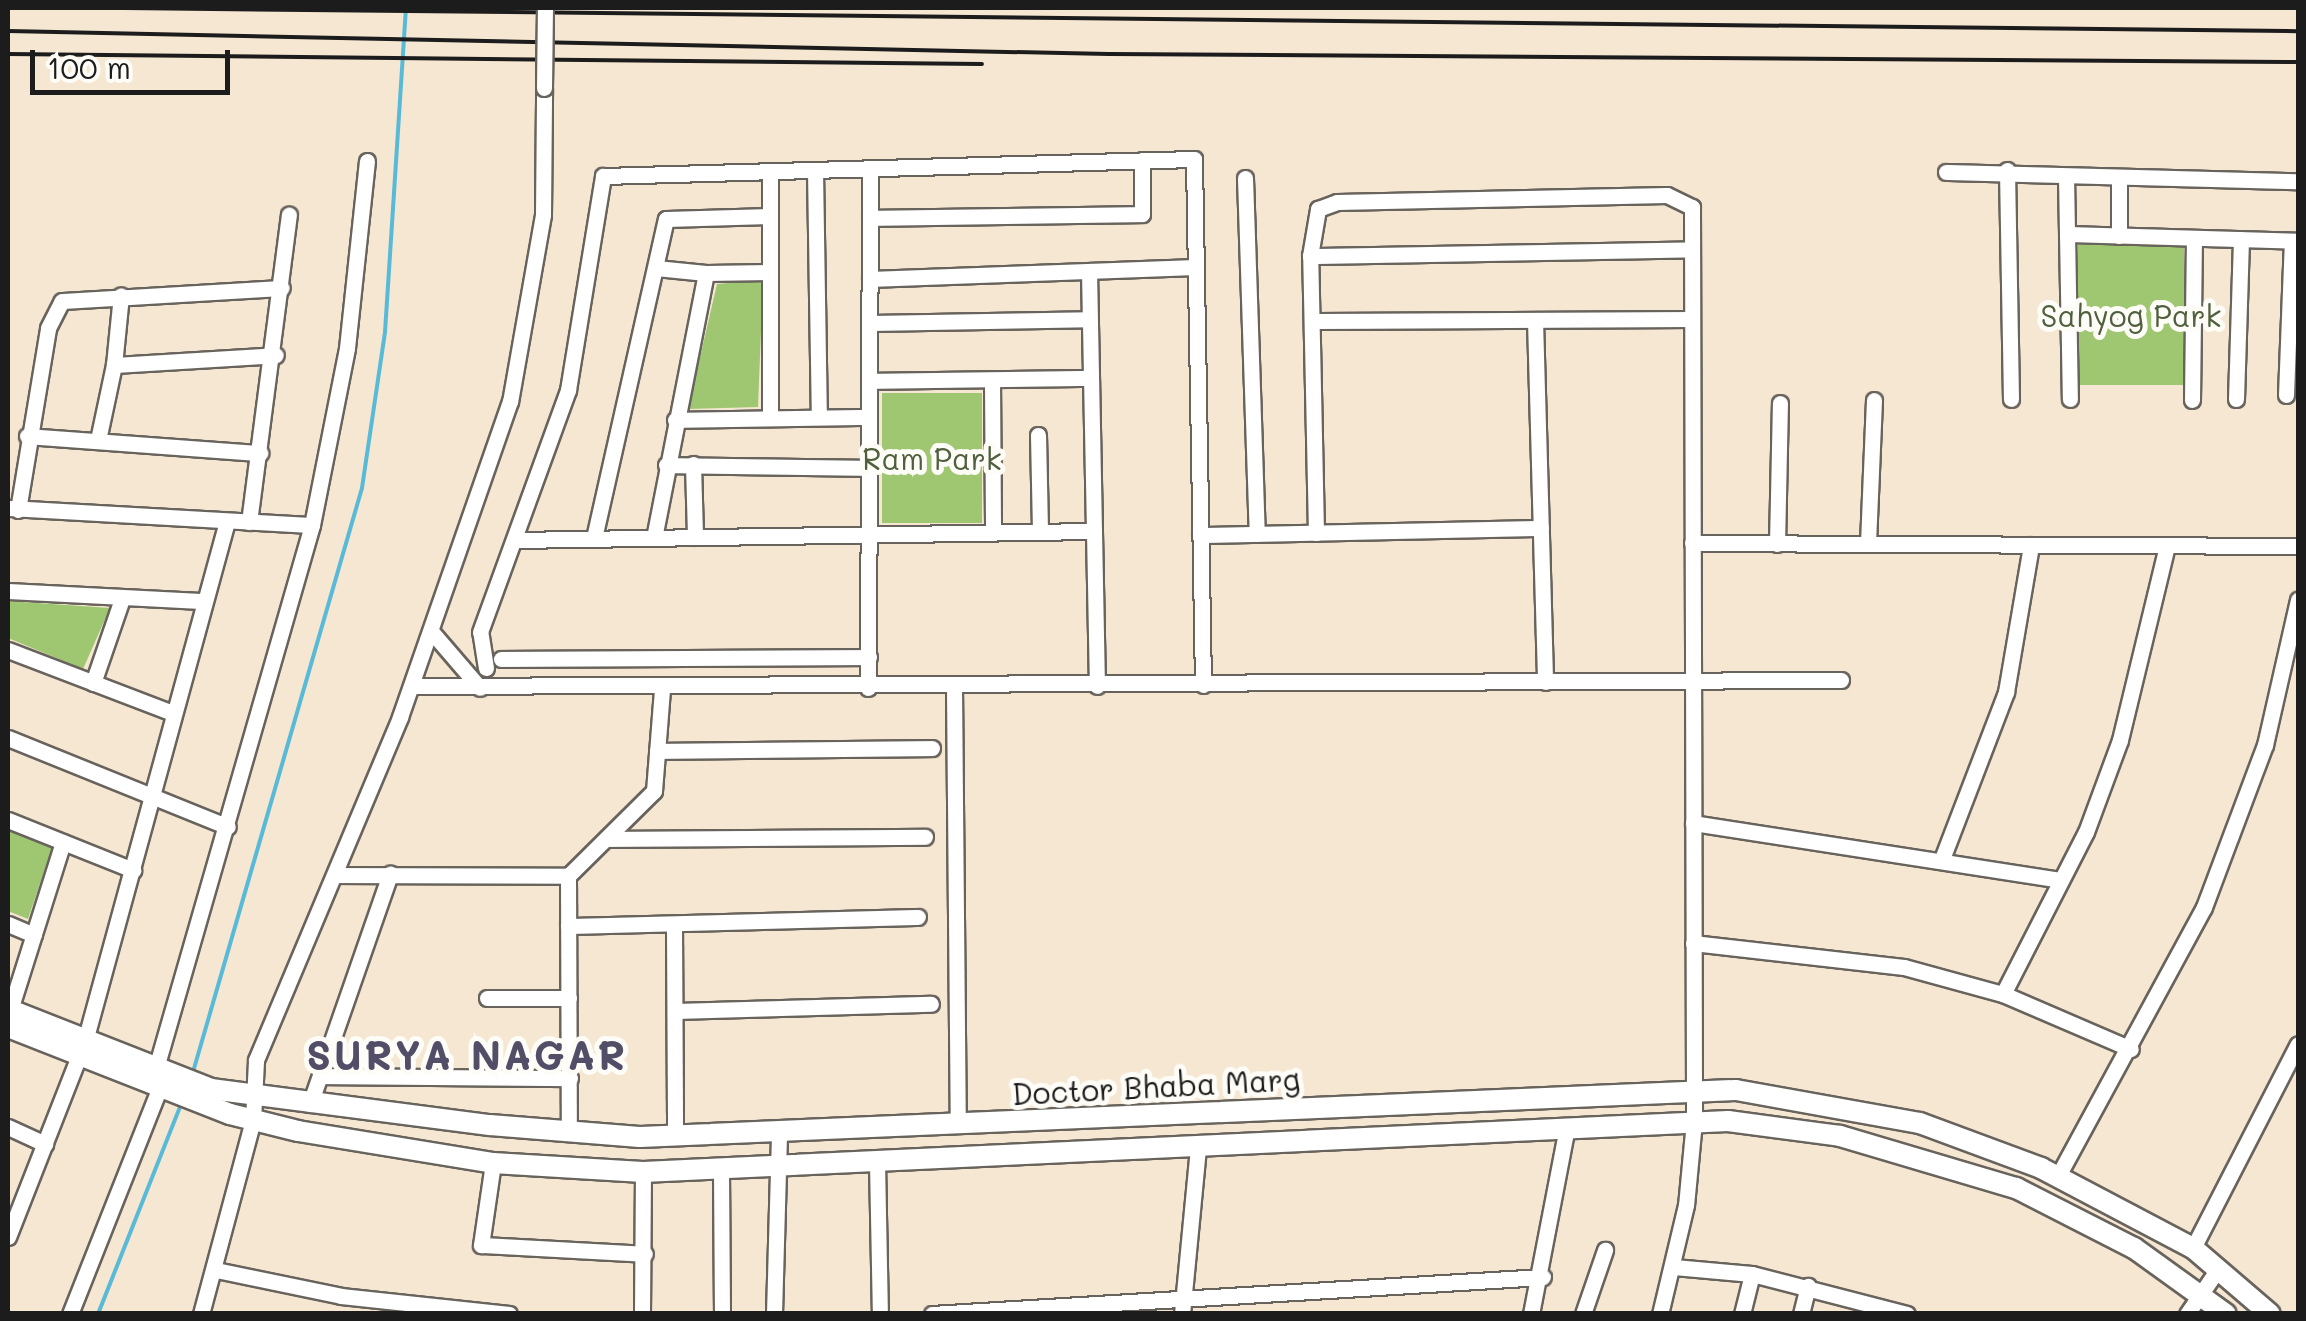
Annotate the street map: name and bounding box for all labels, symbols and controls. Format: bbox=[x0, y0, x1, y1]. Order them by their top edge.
scale bar bbox=[35, 30, 235, 92]
text: 100 m bbox=[47, 47, 131, 87]
park label: Sahyog Park bbox=[2041, 297, 2221, 333]
park label: Ram Park bbox=[862, 440, 1002, 476]
district label: SURYA NAGAR bbox=[306, 1030, 628, 1078]
street label: Doctor Bhaba Marg bbox=[1011, 1060, 1301, 1112]

